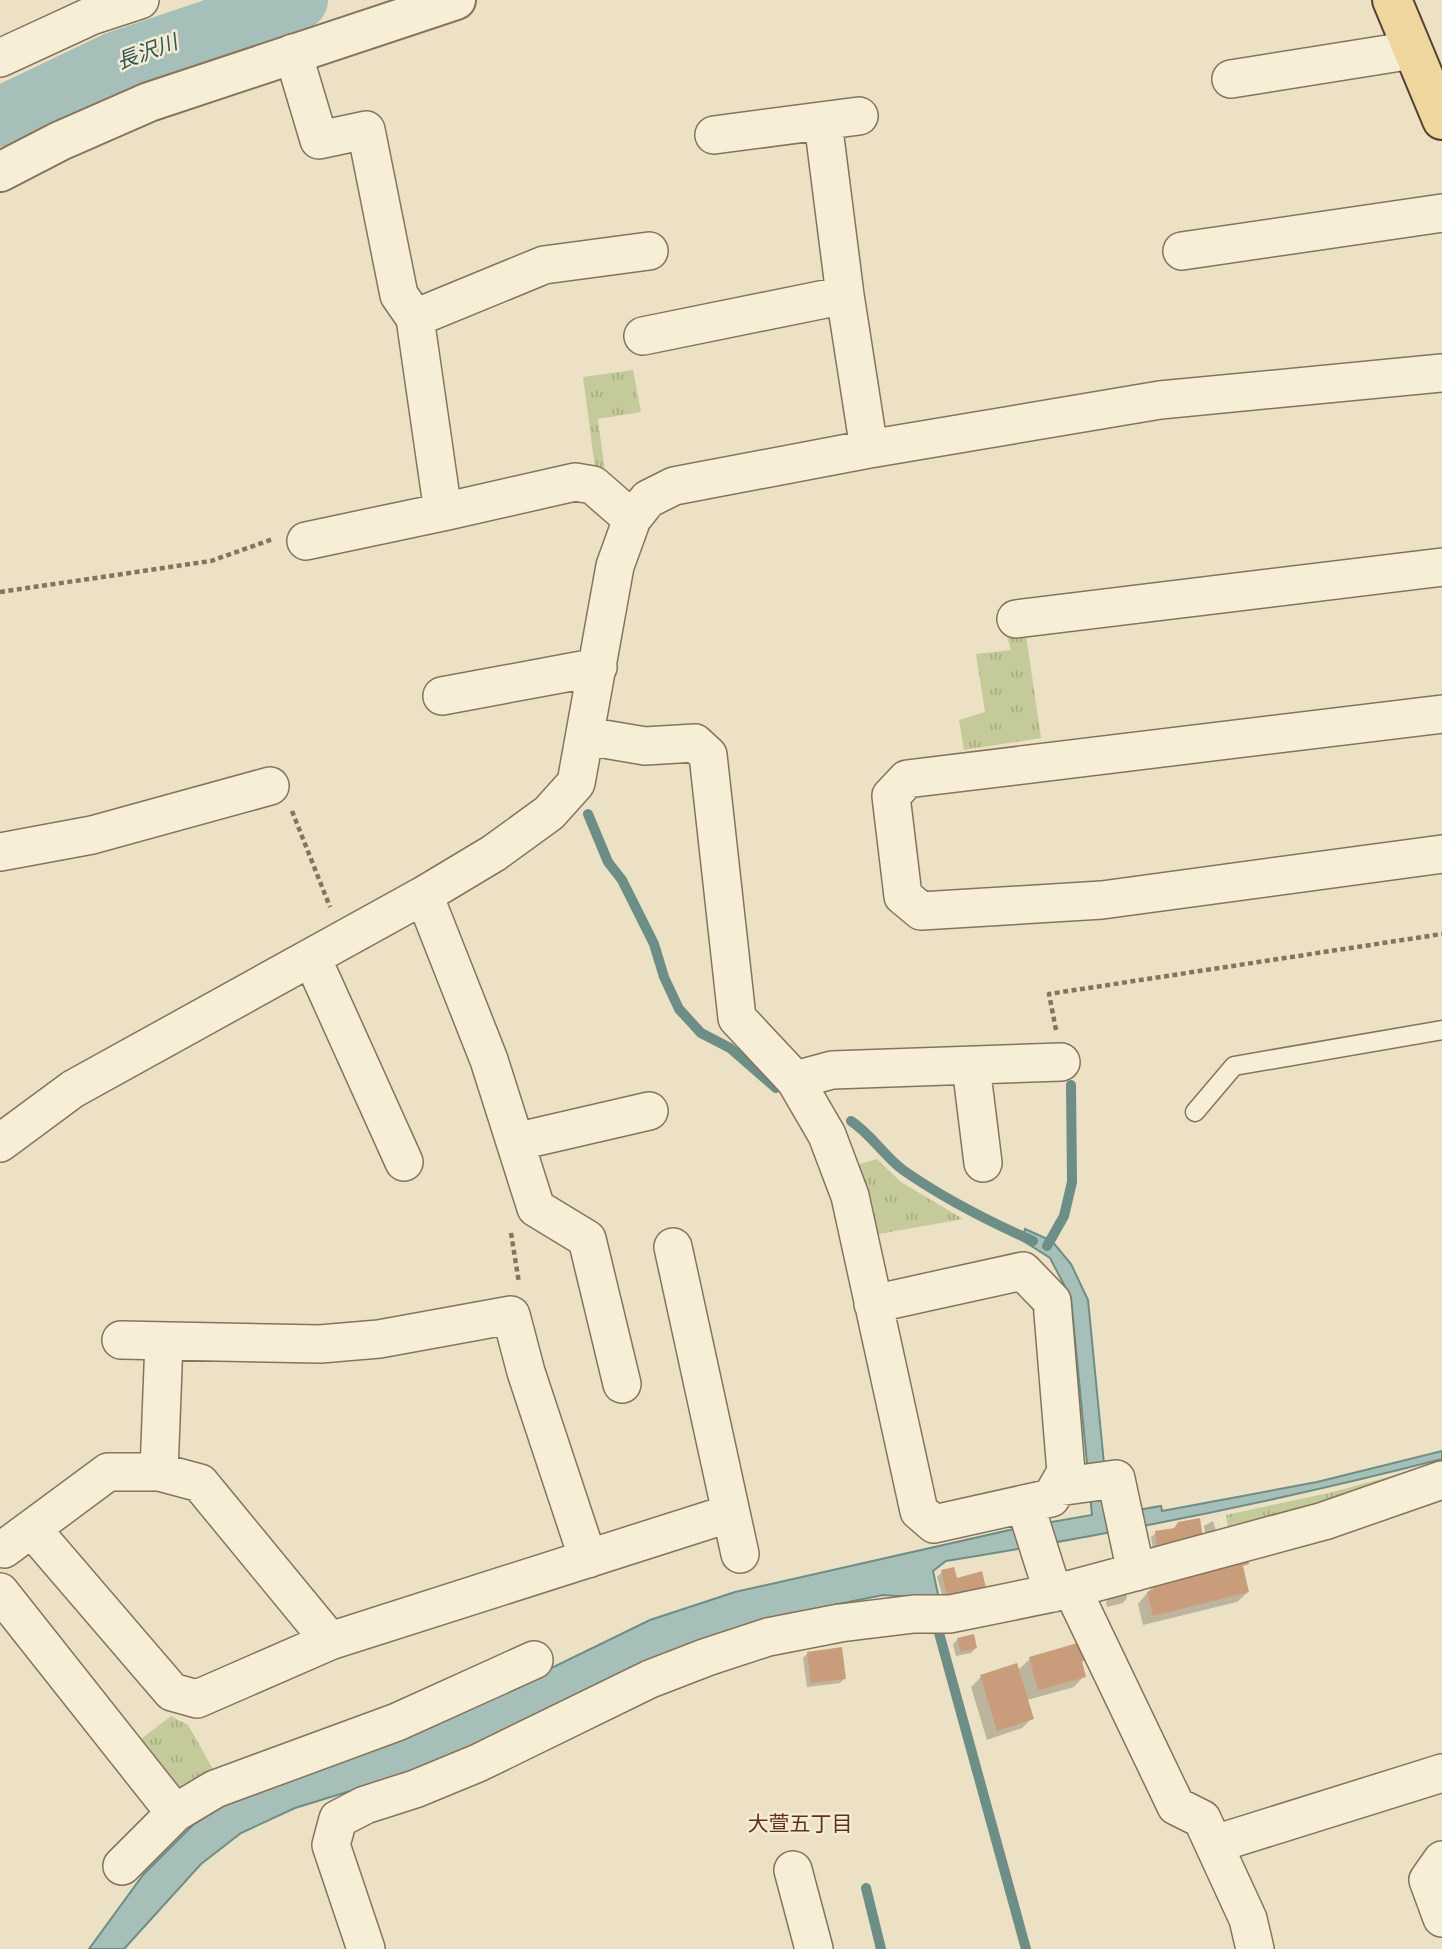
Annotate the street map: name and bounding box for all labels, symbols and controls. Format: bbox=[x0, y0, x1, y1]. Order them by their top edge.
water label: 長沢川 bbox=[111, 24, 183, 75]
district label: 大萱五丁目 bbox=[748, 1806, 853, 1837]

